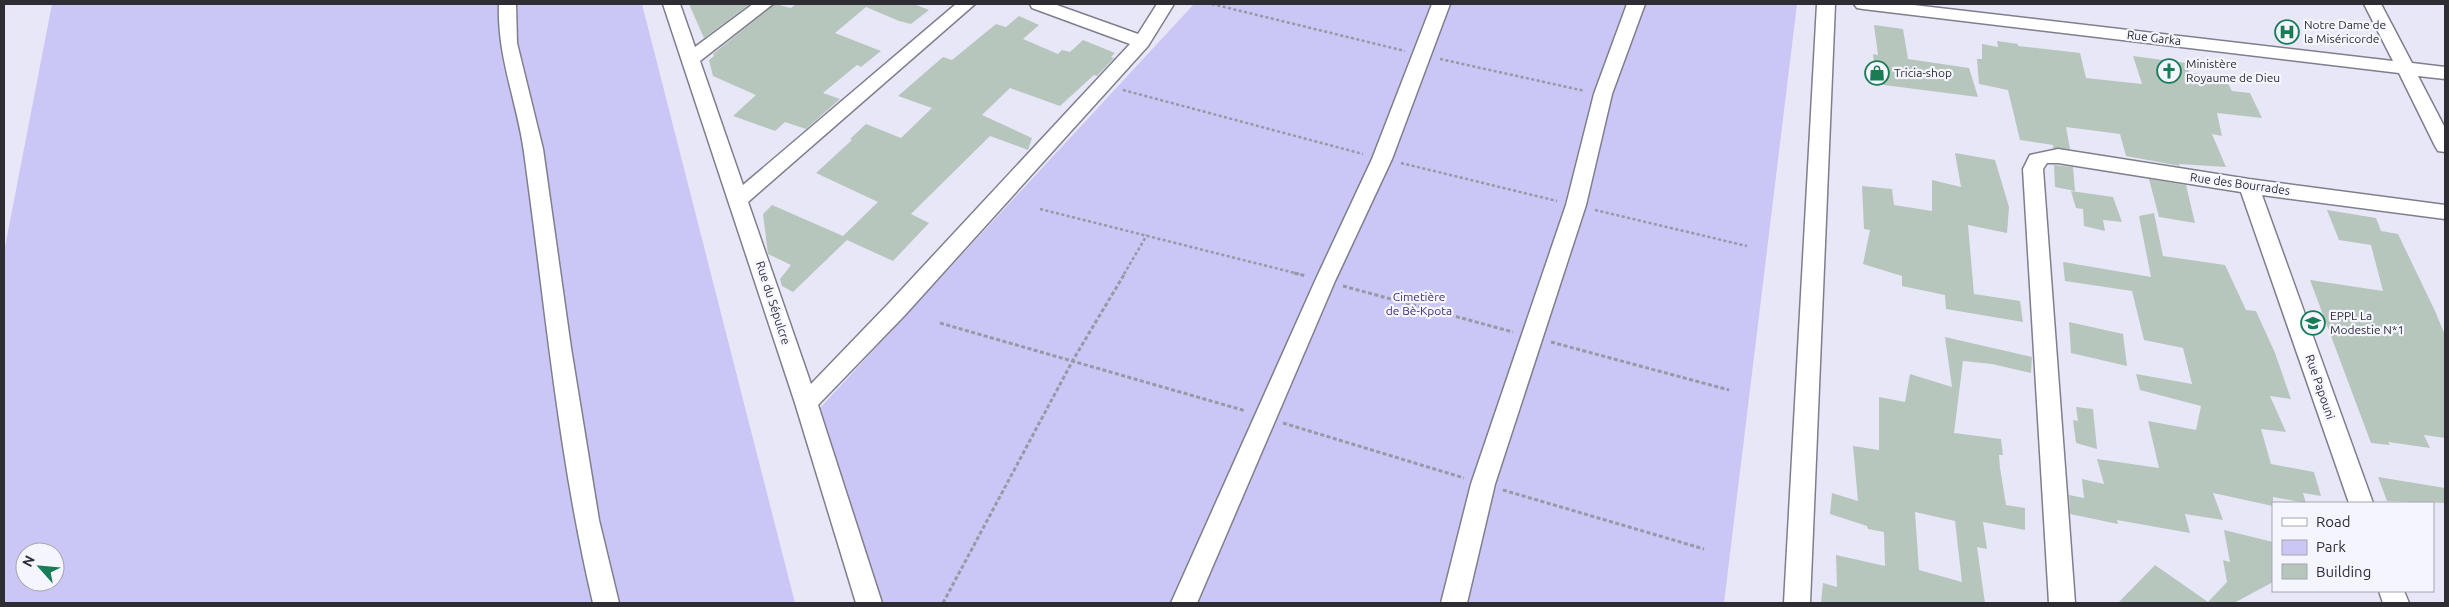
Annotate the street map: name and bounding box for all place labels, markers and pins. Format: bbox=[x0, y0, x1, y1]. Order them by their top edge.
place label: Notre Dame de la Miséricorde bbox=[2304, 18, 2386, 45]
hospital icon: Notre Dame de la Miséricorde bbox=[2274, 19, 2300, 45]
place label: Ministère Royaume de Dieu bbox=[2186, 57, 2280, 84]
church icon: Ministère Royaume de Dieu bbox=[2156, 58, 2182, 84]
shop icon: Tricia-shop bbox=[1864, 60, 1890, 86]
place label: Tricia-shop bbox=[1894, 66, 1952, 79]
place label: EPPL La Modestie N*1 bbox=[2330, 309, 2404, 336]
school or university icon: EPPL La Modestie N*1 bbox=[2300, 310, 2326, 336]

